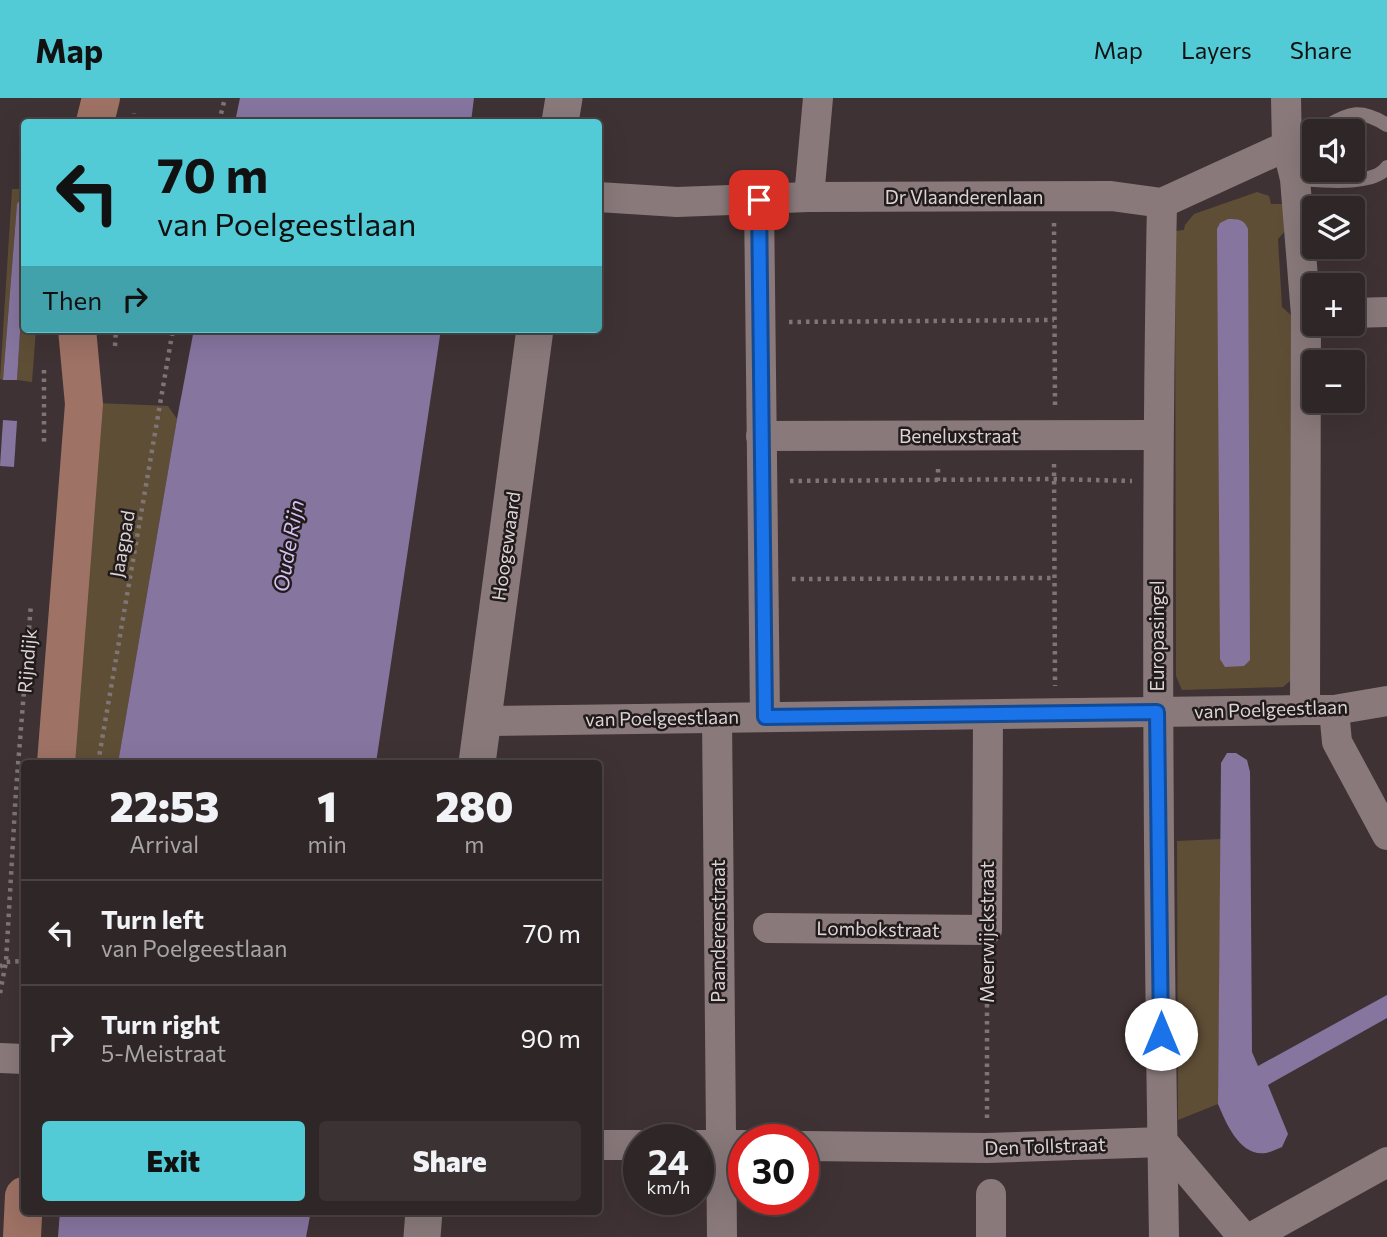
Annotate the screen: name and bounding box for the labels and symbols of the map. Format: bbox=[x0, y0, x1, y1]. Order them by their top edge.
pin bbox=[729, 170, 789, 230]
street label: Dr Vlaanderenlaan bbox=[885, 185, 1043, 208]
street label: Beneluxstraat bbox=[899, 424, 1019, 447]
street label: Hoogewaard bbox=[486, 490, 525, 602]
water label: Oude Rijn bbox=[267, 498, 308, 594]
street label: Jaagpad bbox=[104, 509, 139, 579]
street label: Europasingel bbox=[1145, 580, 1168, 692]
street label: Rijndijk bbox=[12, 628, 41, 694]
street label: van Poelgeestlaan bbox=[1194, 694, 1348, 723]
street label: van Poelgeestlaan bbox=[585, 705, 739, 730]
street label: Paanderenstraat bbox=[706, 859, 729, 1003]
street label: Meerwijckstraat bbox=[975, 861, 998, 1003]
street label: Lombokstraat bbox=[816, 916, 940, 941]
position arrow bbox=[1124, 997, 1198, 1071]
speed limit sign: 30 bbox=[728, 1124, 819, 1215]
street label: Den Tollstraat bbox=[984, 1132, 1106, 1159]

